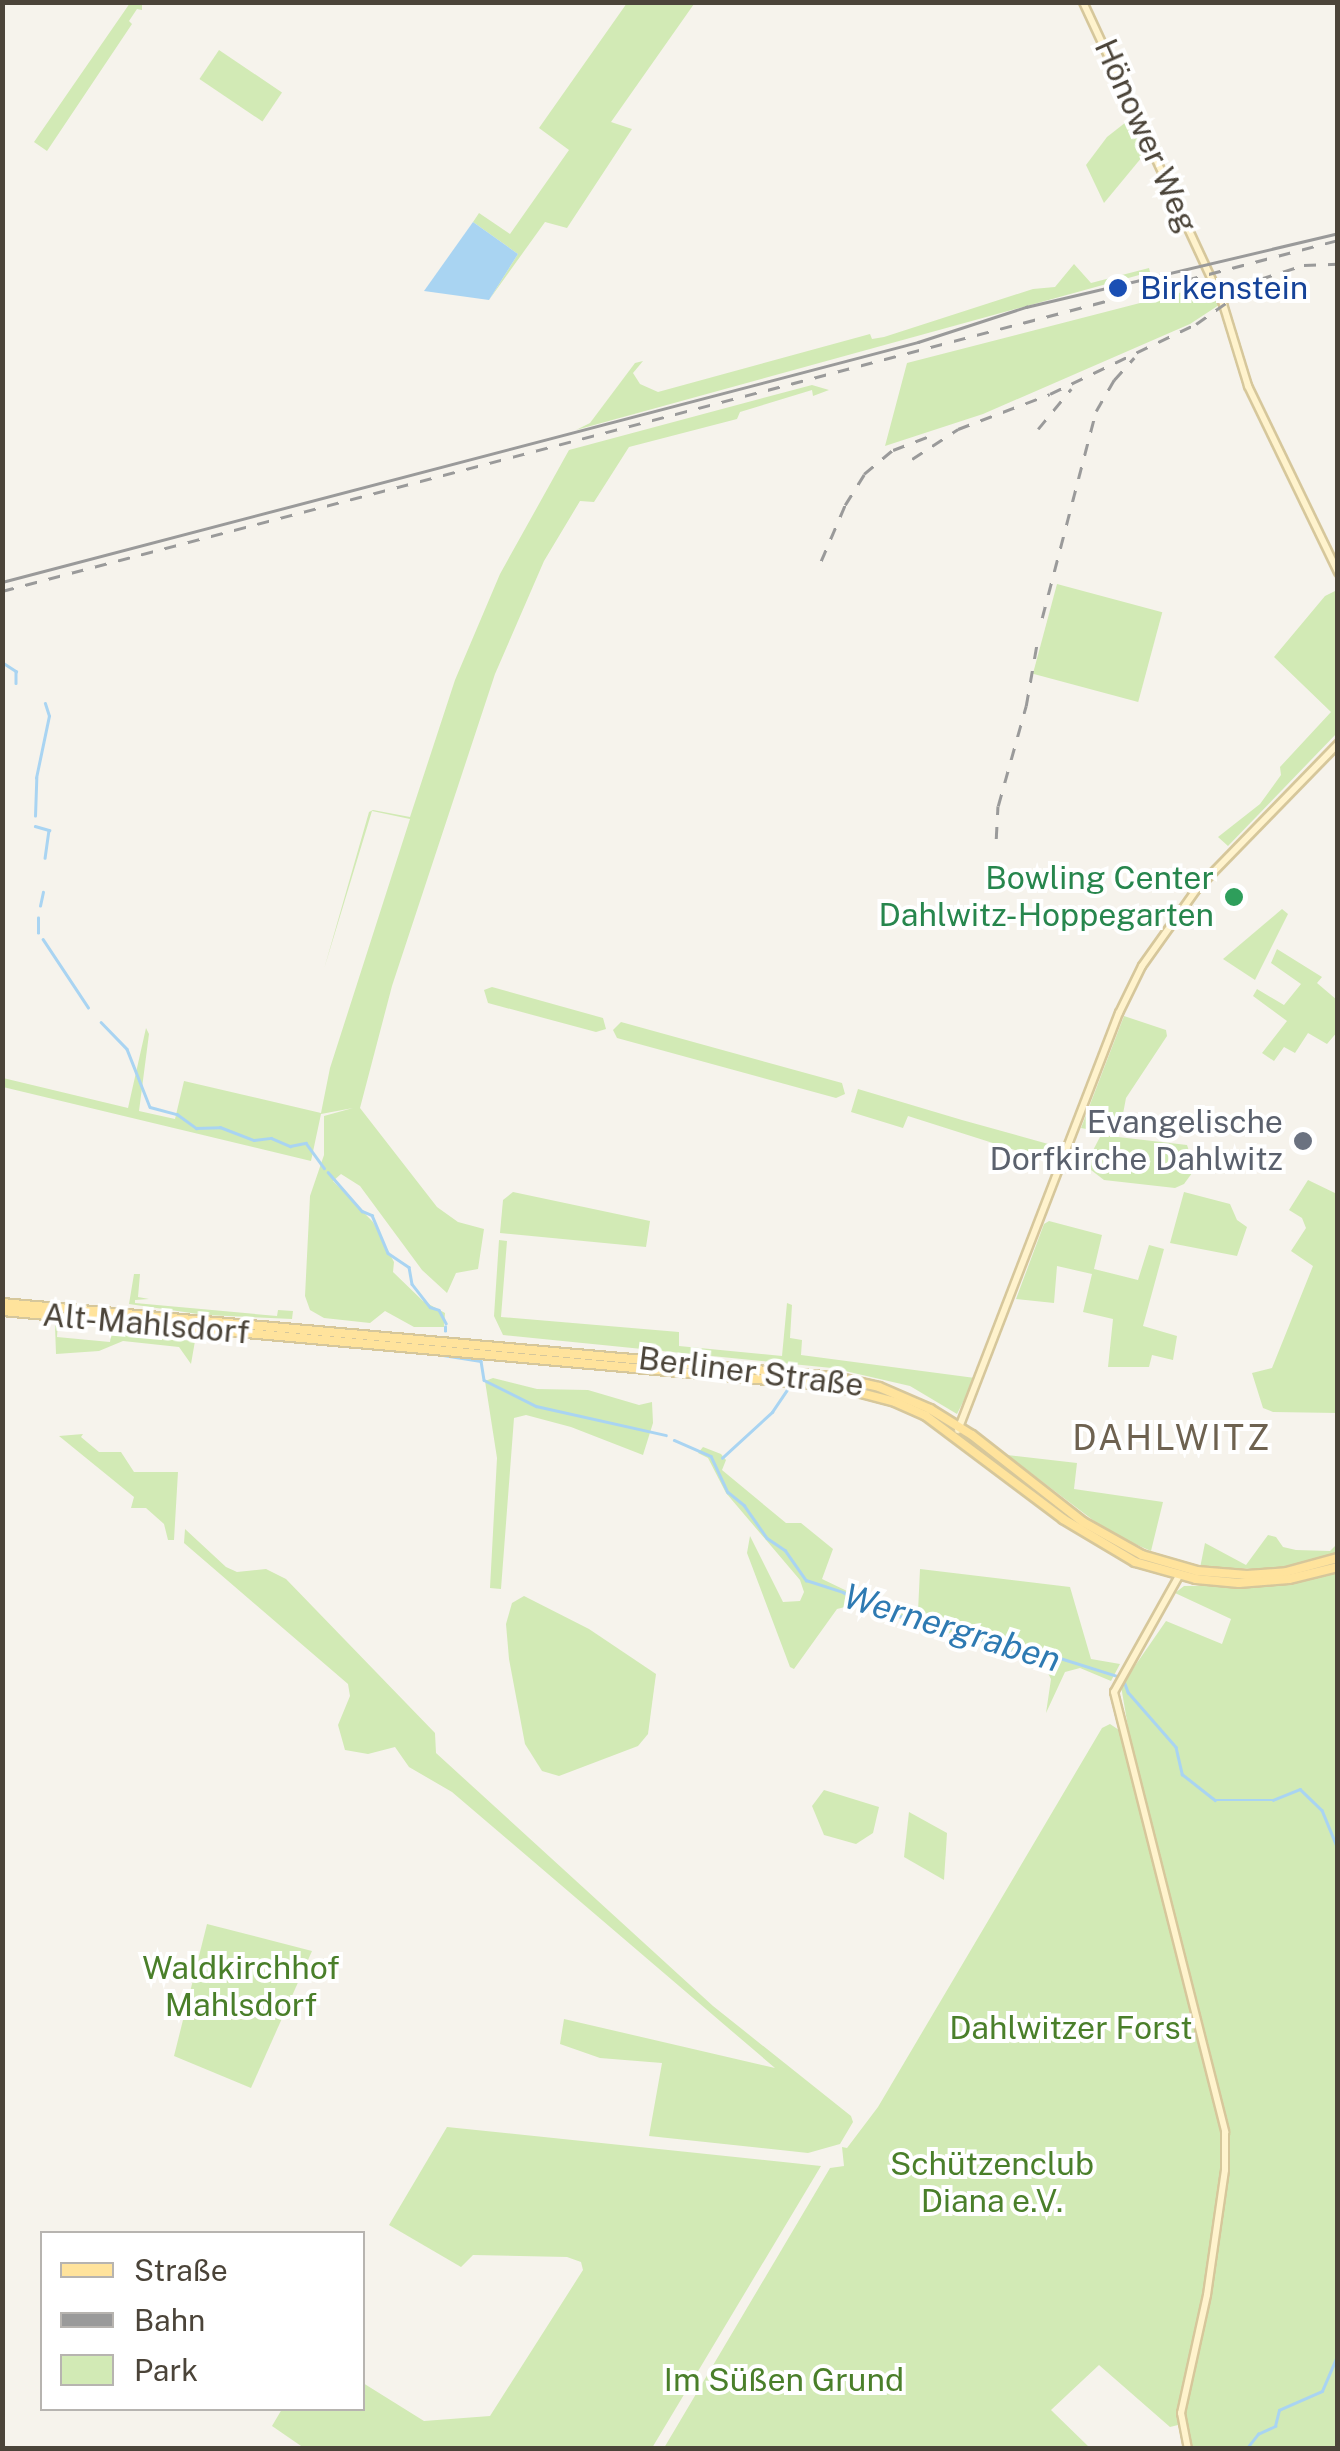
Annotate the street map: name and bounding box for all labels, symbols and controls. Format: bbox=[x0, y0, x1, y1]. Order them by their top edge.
street label: Hönower Weg bbox=[1086, 33, 1206, 239]
place label: Birkenstein bbox=[1140, 269, 1308, 307]
marker: Birkenstein bbox=[1105, 275, 1131, 301]
place label: Bowling Center Dahlwitz-Hoppegarten bbox=[879, 860, 1214, 935]
marker: Bowling Center Dahlwitz-Hoppegarten bbox=[1223, 886, 1245, 908]
place label: Evangelische Dorfkirche Dahlwitz bbox=[989, 1104, 1283, 1179]
marker: Evangelische Dorfkirche Dahlwitz bbox=[1292, 1130, 1314, 1152]
street label: Alt-Mahlsdorf bbox=[41, 1296, 251, 1352]
street label: Berliner Straße bbox=[636, 1339, 866, 1405]
district label: DAHLWITZ bbox=[1072, 1417, 1272, 1459]
water label: Wernergraben bbox=[839, 1575, 1065, 1681]
park label: Waldkirchhof Mahlsdorf bbox=[142, 1950, 340, 2025]
park label: Dahlwitzer Forst bbox=[949, 2009, 1193, 2047]
park label: Schützenclub Diana e.V. bbox=[890, 2146, 1094, 2221]
legend bbox=[40, 2231, 365, 2411]
text: Straße bbox=[134, 2252, 228, 2288]
text: Bahn bbox=[134, 2302, 205, 2338]
text: Park bbox=[134, 2352, 198, 2388]
park label: Im Süßen Grund bbox=[664, 2361, 904, 2399]

